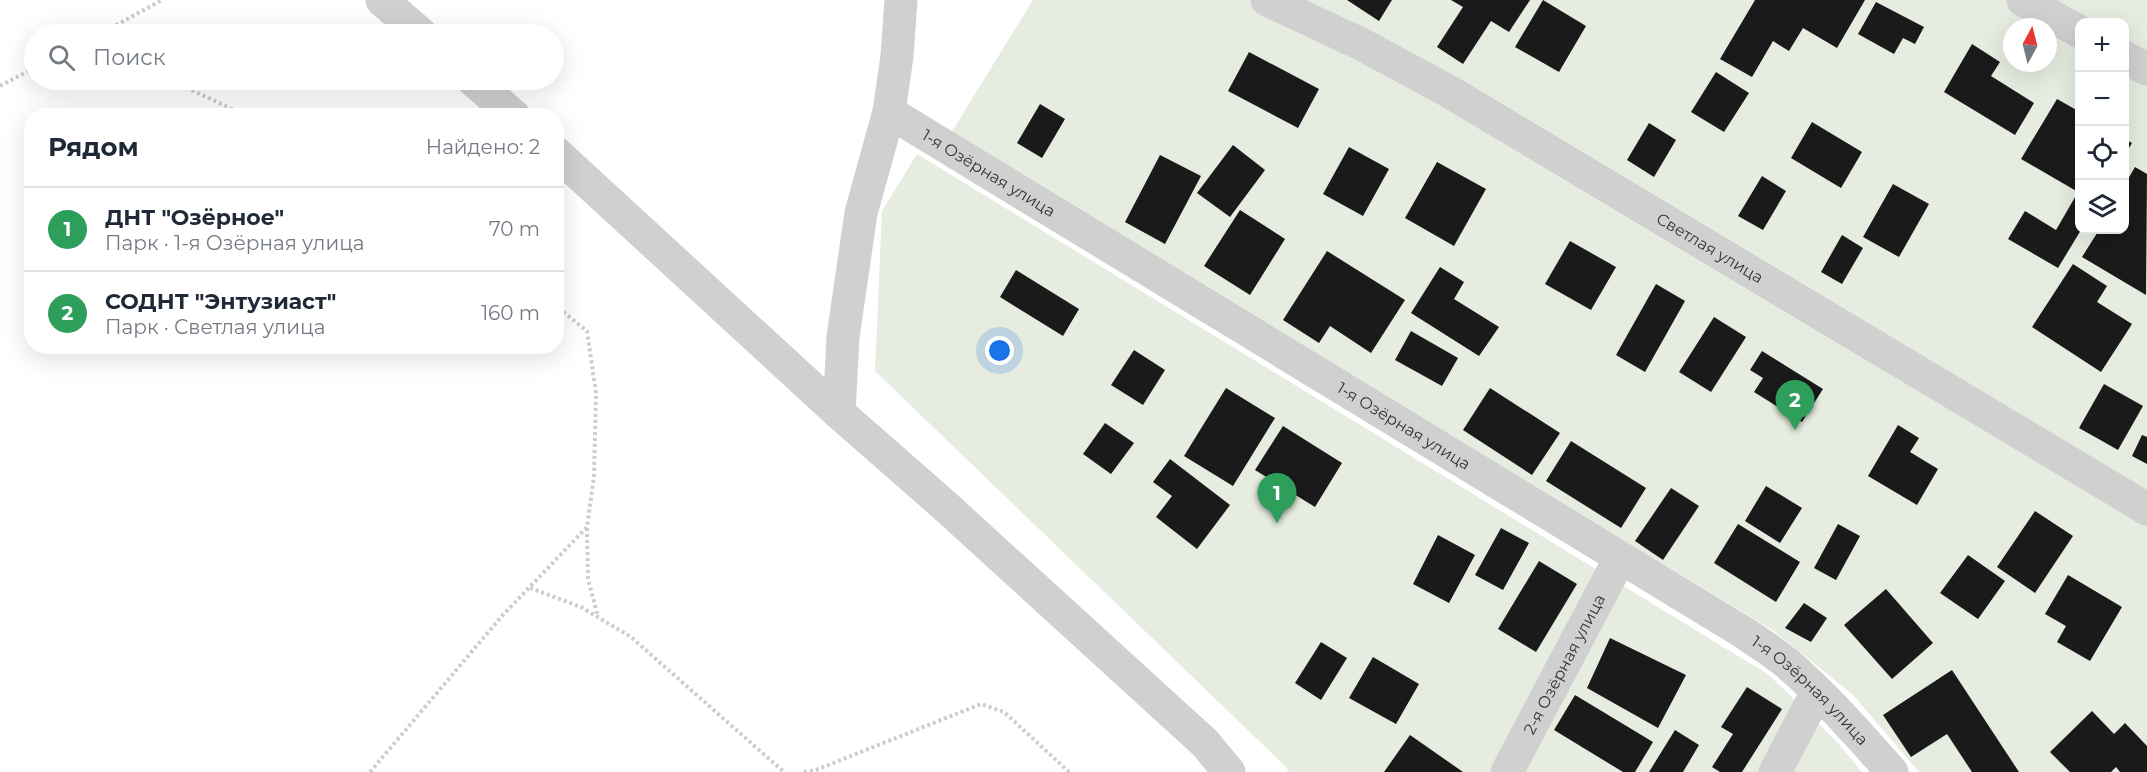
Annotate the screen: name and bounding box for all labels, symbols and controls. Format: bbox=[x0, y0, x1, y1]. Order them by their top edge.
north arrow bbox=[2003, 18, 2057, 72]
map controls bbox=[2075, 18, 2129, 234]
button: + bbox=[2075, 18, 2129, 72]
search box bbox=[24, 24, 564, 90]
icon: search bbox=[45, 41, 78, 74]
text: Поиск bbox=[93, 44, 165, 71]
button: − bbox=[2075, 72, 2129, 126]
street label: 1-я Озёрная улица bbox=[919, 126, 1059, 221]
button: locate bbox=[2075, 126, 2129, 180]
text: Рядом bbox=[48, 131, 139, 163]
text: Найдено: 2 bbox=[426, 135, 540, 159]
button: layers bbox=[2075, 180, 2129, 234]
text: ДНТ "Озёрное" bbox=[105, 204, 284, 231]
street label: Светлая улица bbox=[1653, 209, 1767, 287]
text: 1 bbox=[64, 217, 71, 241]
text: 70 m bbox=[489, 217, 540, 241]
text: Парк · 1-я Озёрная улица bbox=[105, 231, 365, 255]
text: СОДНТ "Энтузиаст" bbox=[105, 288, 336, 315]
text: 2 bbox=[62, 301, 73, 325]
text: 160 m bbox=[481, 301, 540, 325]
text: Парк · Светлая улица bbox=[105, 315, 325, 339]
your location bbox=[985, 336, 1014, 365]
street label: 1-я Озёрная улица bbox=[1334, 378, 1474, 474]
pin: 2 bbox=[1776, 380, 1814, 430]
pin: 1 bbox=[1258, 474, 1296, 523]
street label: 2-я Озёрная улица bbox=[1520, 591, 1609, 738]
street label: 1-я Озёрная улица bbox=[1748, 632, 1872, 749]

